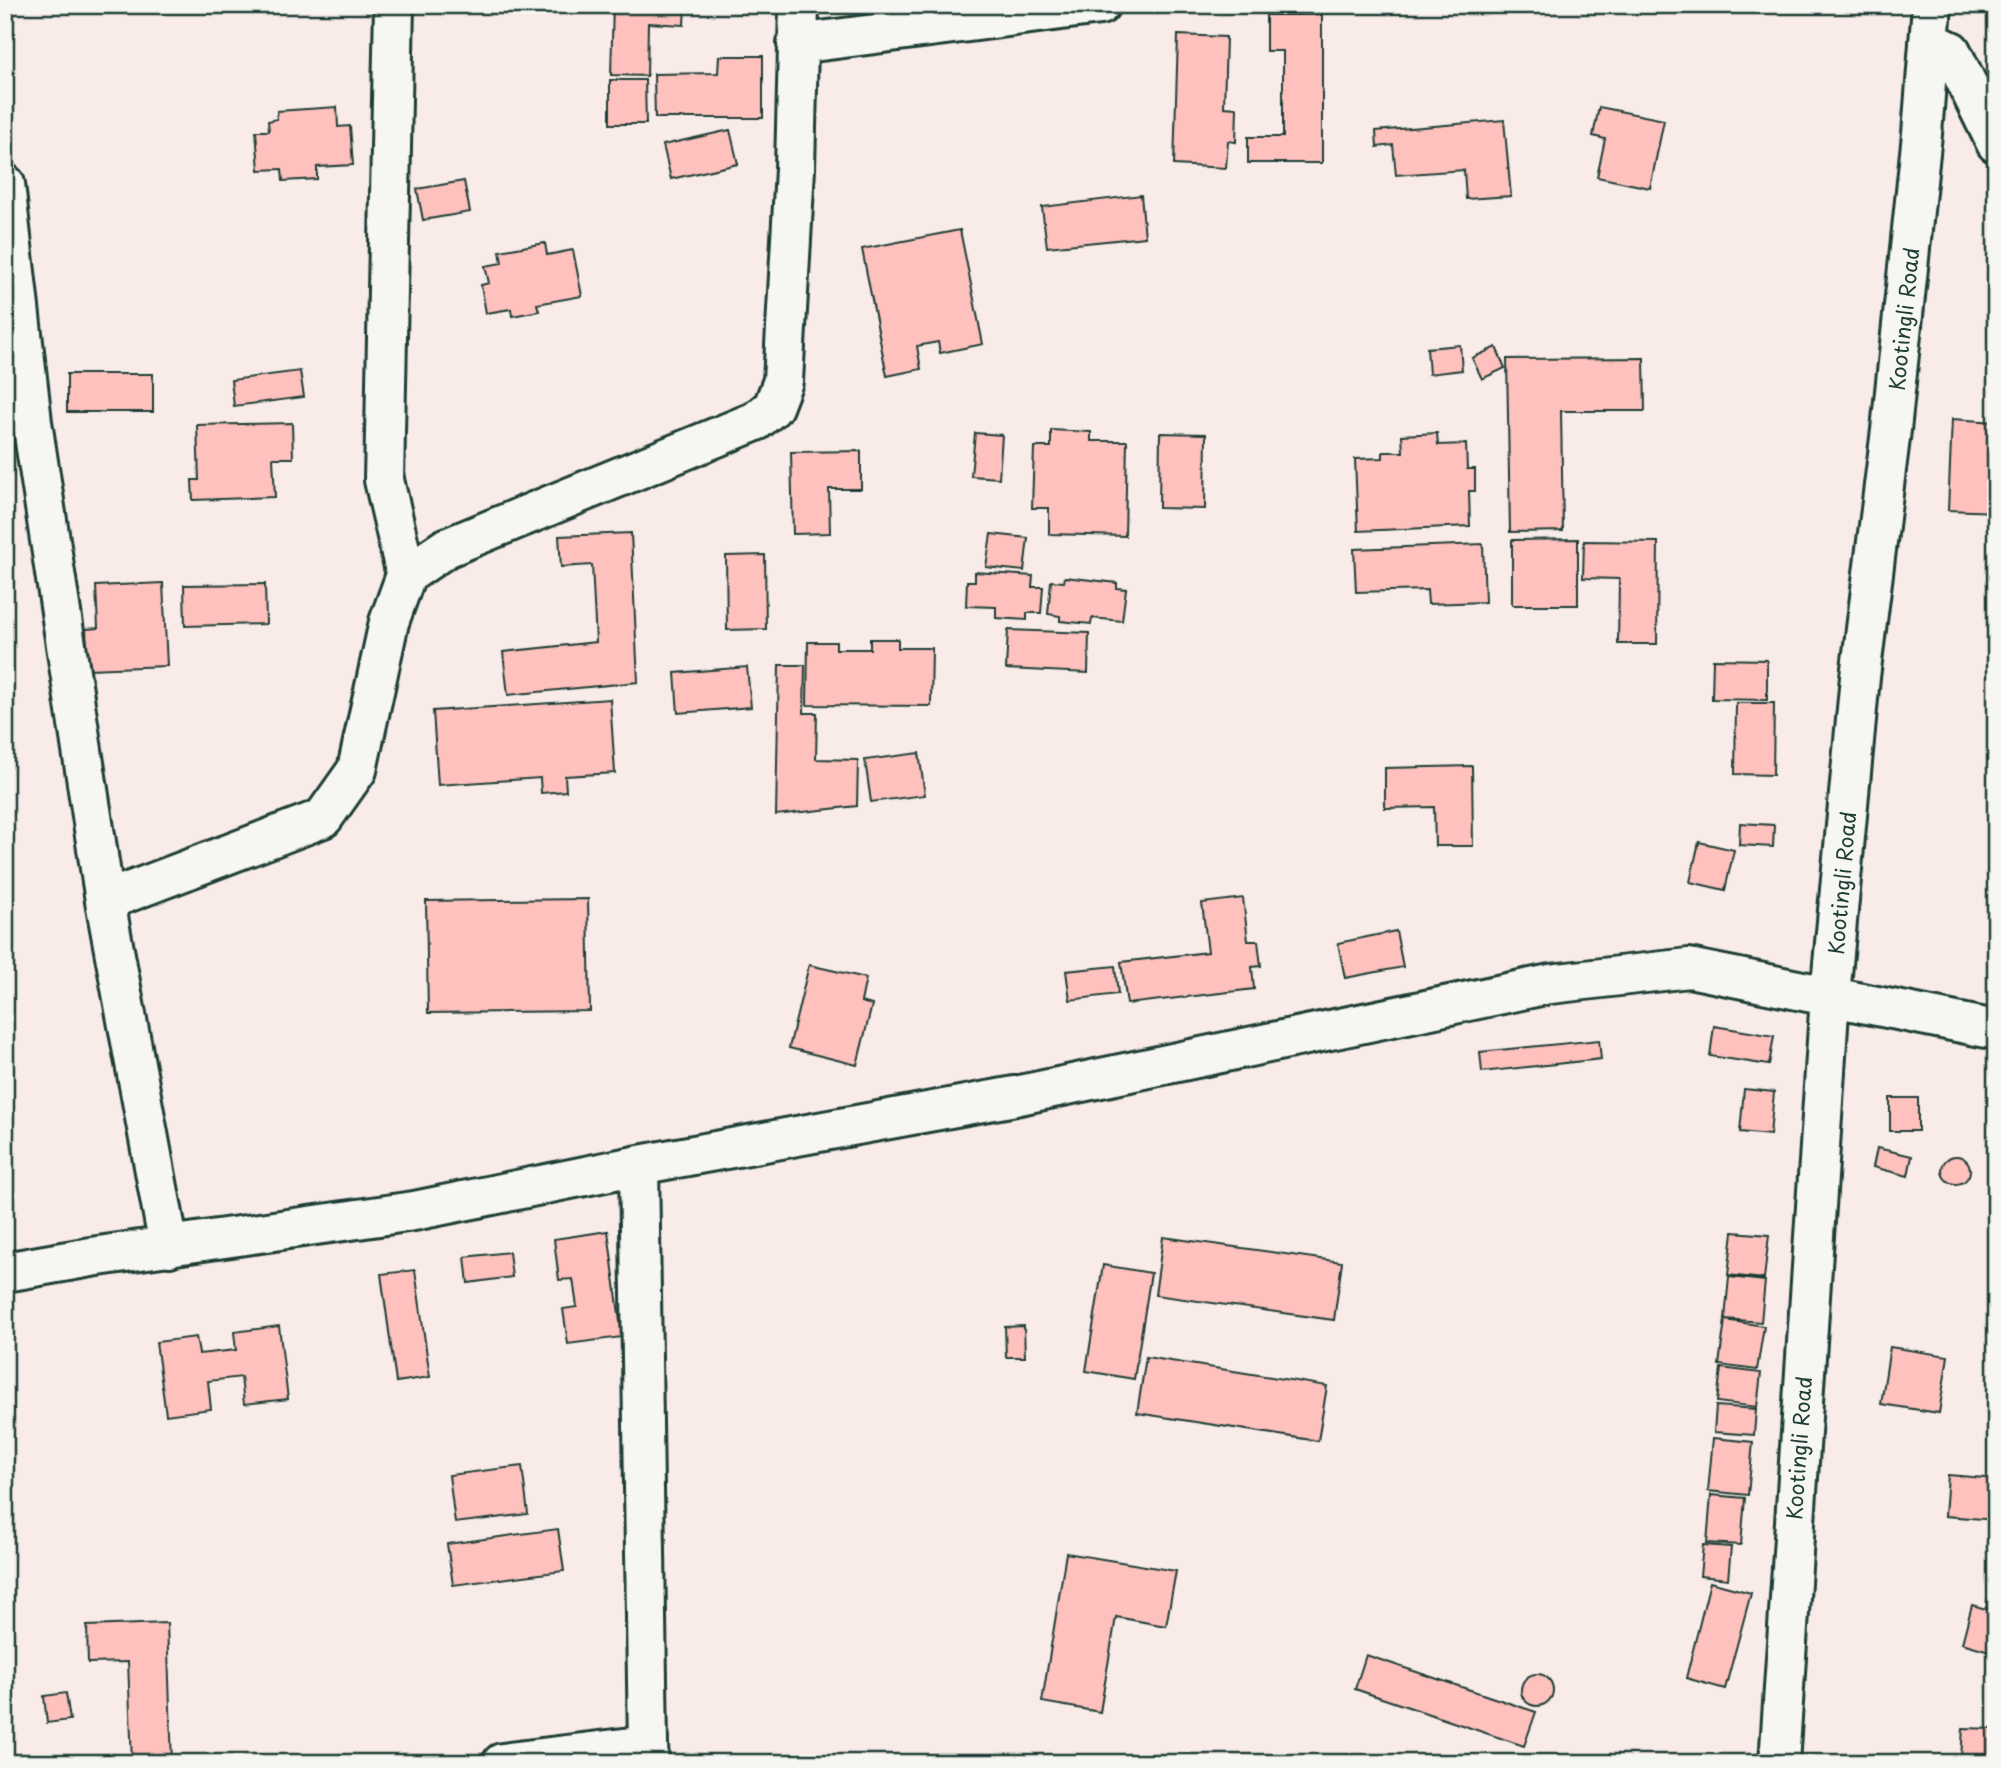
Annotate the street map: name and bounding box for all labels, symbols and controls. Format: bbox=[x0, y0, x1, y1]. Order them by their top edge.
street label: Kootingli Road bbox=[1880, 246, 1926, 392]
street label: Kootingli Road bbox=[1819, 810, 1863, 956]
street label: Kootingli Road bbox=[1777, 1375, 1819, 1521]

